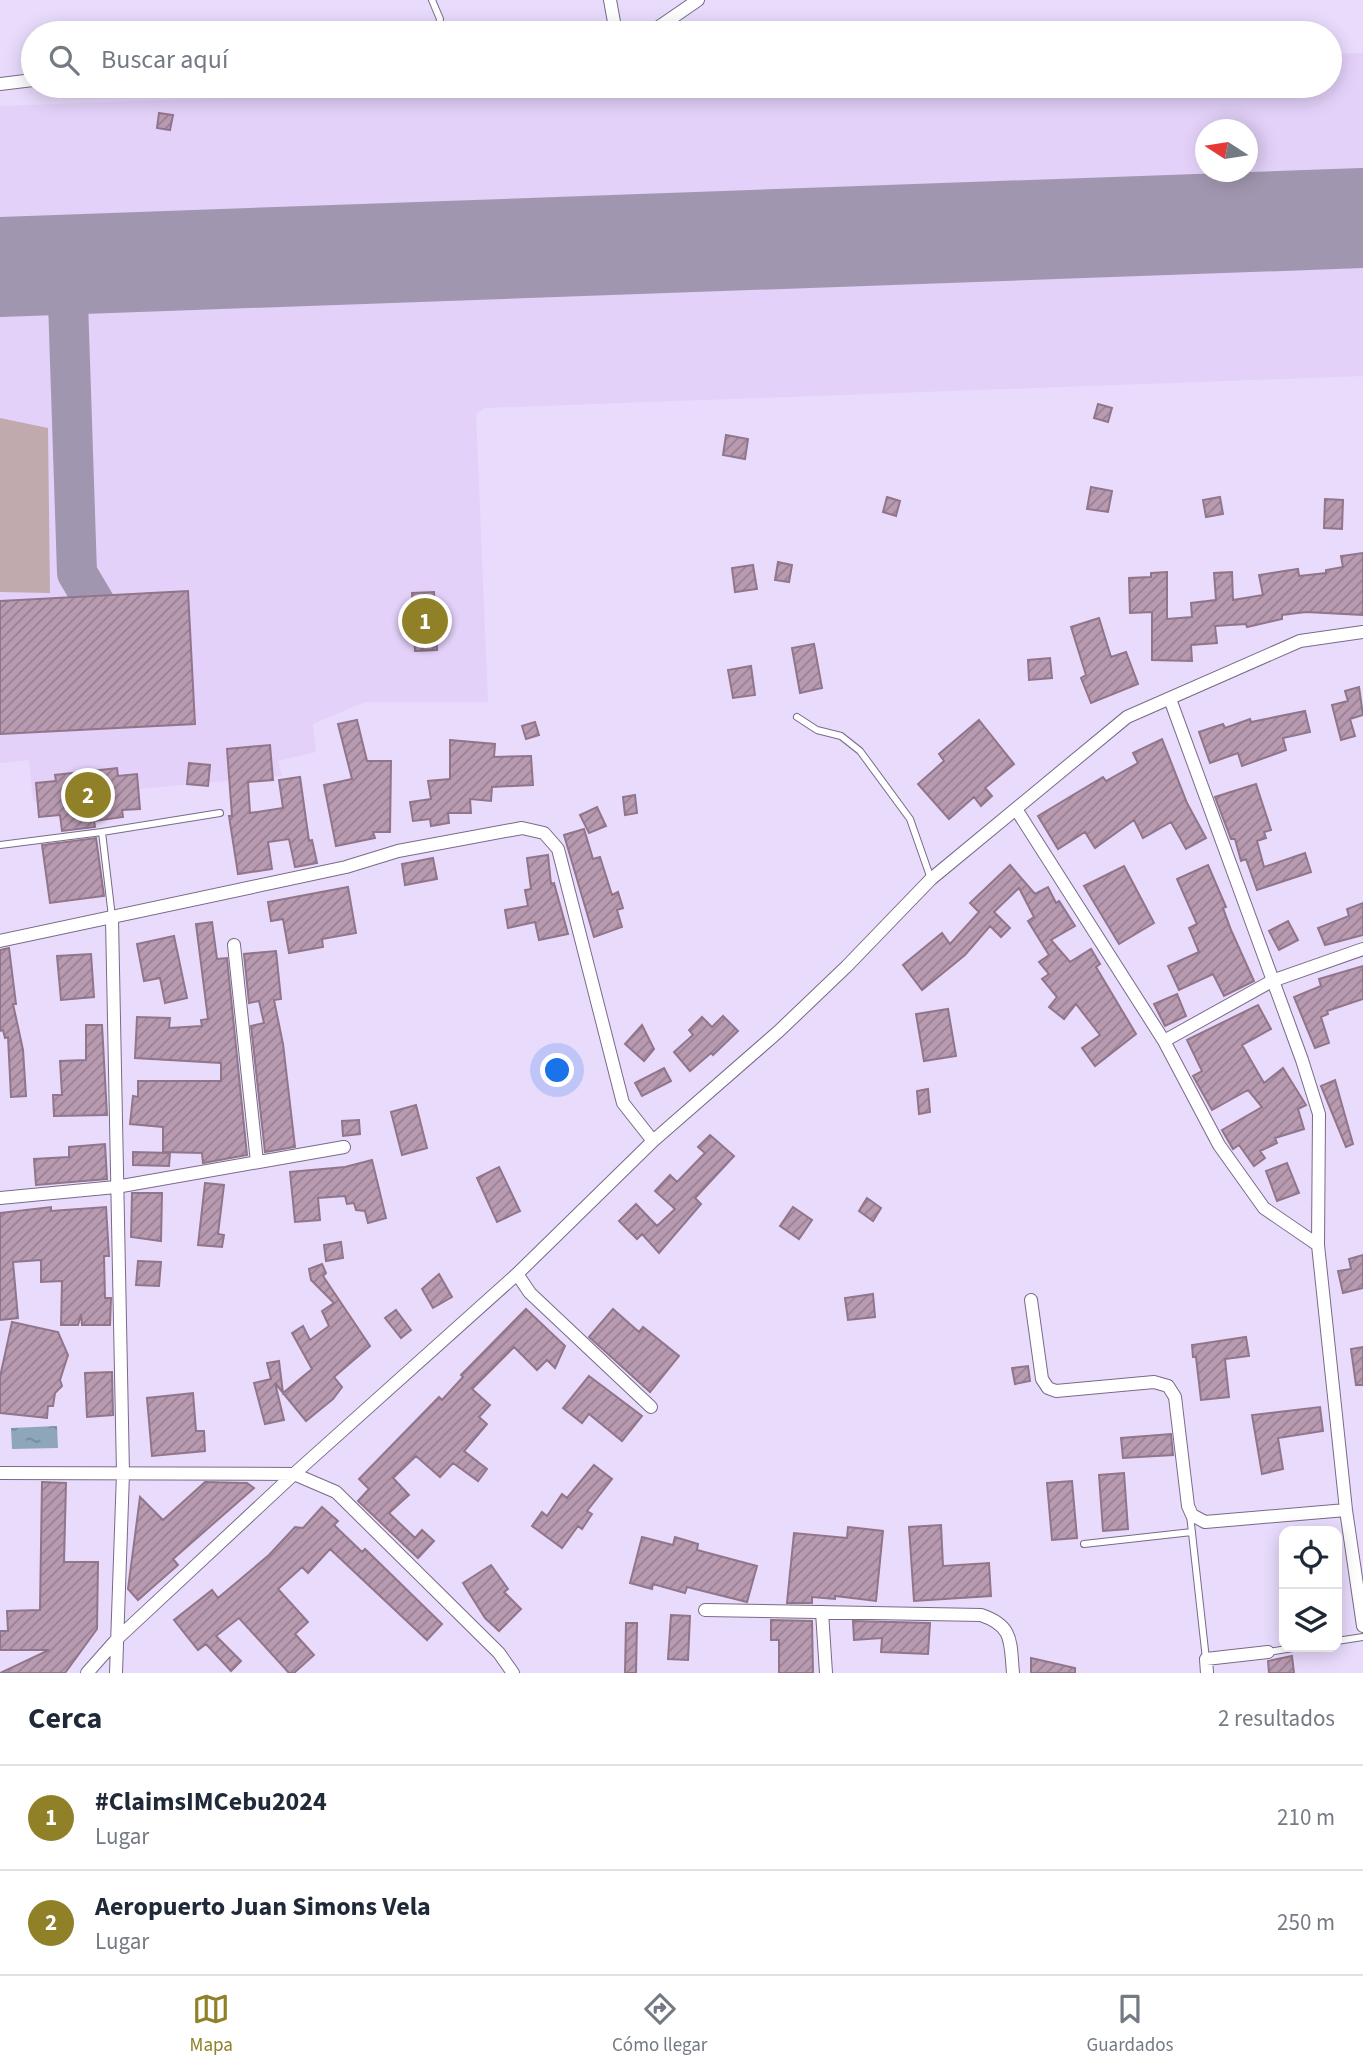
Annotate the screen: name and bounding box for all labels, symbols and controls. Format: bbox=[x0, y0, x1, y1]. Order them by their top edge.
search box bbox=[21, 21, 1342, 98]
icon: search bbox=[45, 41, 83, 79]
text: Buscar aquí bbox=[101, 41, 228, 78]
north arrow bbox=[1195, 119, 1258, 182]
pin: 1 bbox=[402, 595, 448, 647]
pin: 2 bbox=[65, 769, 111, 821]
your location bbox=[540, 1053, 574, 1087]
map controls bbox=[1279, 1526, 1342, 1652]
button: locate bbox=[1279, 1526, 1342, 1589]
button: layers bbox=[1279, 1589, 1342, 1652]
text: Cerca bbox=[28, 1697, 102, 1740]
text: 2 resultados bbox=[1218, 1702, 1335, 1735]
text: #ClaimsIMCebu2024 bbox=[95, 1783, 327, 1820]
text: 1 bbox=[45, 1801, 57, 1834]
text: 210 m bbox=[1277, 1801, 1335, 1834]
text: Lugar bbox=[95, 1820, 149, 1853]
text: Aeropuerto Juan Simons Vela bbox=[95, 1888, 431, 1925]
text: 2 bbox=[45, 1906, 57, 1939]
text: 250 m bbox=[1277, 1906, 1335, 1939]
text: Lugar bbox=[95, 1925, 149, 1958]
tab: Mapa bbox=[190, 1990, 233, 2059]
tab: Cómo llegar bbox=[612, 1990, 707, 2059]
tab: Guardados bbox=[1087, 1990, 1173, 2059]

